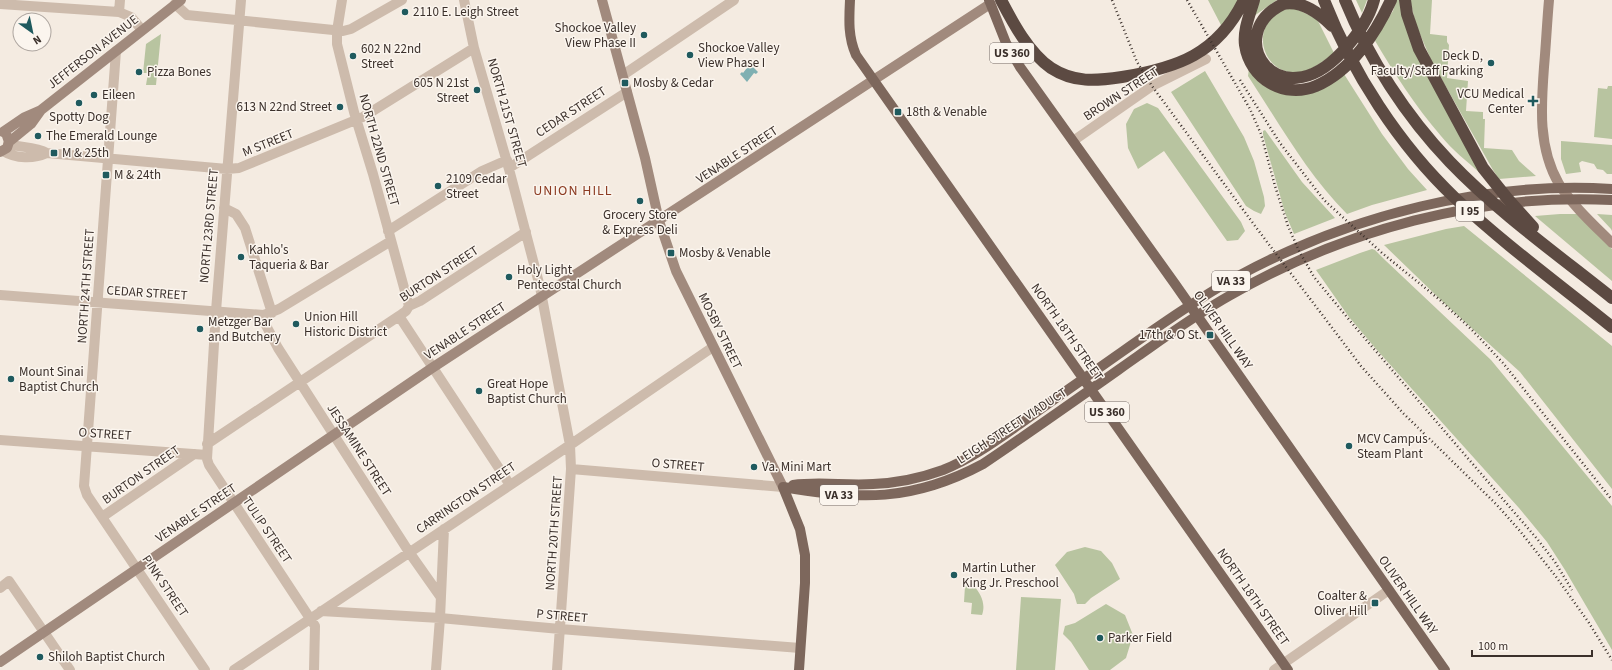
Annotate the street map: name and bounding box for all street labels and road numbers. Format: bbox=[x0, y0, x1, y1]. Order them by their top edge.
street label: JEFFERSON AVENUE bbox=[44, 11, 142, 93]
road number: US 360 bbox=[990, 43, 1034, 63]
street label: NORTH 21ST STREET bbox=[483, 56, 531, 170]
street label: BROWN STREET bbox=[1080, 63, 1162, 125]
street label: CEDAR STREET bbox=[532, 82, 610, 142]
street label: NORTH 22ND STREET bbox=[354, 92, 404, 208]
street label: VENABLE STREET bbox=[693, 122, 781, 188]
street label: M STREET bbox=[240, 125, 296, 161]
street label: NORTH 23RD STREET bbox=[195, 168, 223, 284]
road number: I 95 bbox=[1456, 201, 1484, 221]
street label: NORTH 24TH STREET bbox=[73, 228, 99, 344]
street label: BURTON STREET bbox=[396, 242, 482, 306]
road number: VA 33 bbox=[1212, 271, 1250, 291]
street label: NORTH 18TH STREET bbox=[1027, 280, 1107, 384]
street label: CEDAR STREET bbox=[106, 281, 188, 305]
street label: OLIVER HILL WAY bbox=[1189, 287, 1257, 374]
street label: MOSBY STREET bbox=[694, 290, 746, 372]
street label: VENABLE STREET bbox=[421, 298, 509, 364]
street label: LEIGH STREET VIADUCT bbox=[954, 384, 1070, 468]
street label: JESSAMINE STREET bbox=[323, 401, 396, 499]
road number: US 360 bbox=[1085, 402, 1129, 422]
street label: O STREET bbox=[78, 423, 132, 445]
street label: BURTON STREET bbox=[98, 441, 184, 509]
street label: O STREET bbox=[651, 454, 705, 476]
street label: CARRINGTON STREET bbox=[413, 458, 520, 538]
street label: NORTH 20TH STREET bbox=[541, 475, 567, 591]
street label: VENABLE STREET bbox=[152, 479, 240, 547]
road number: VA 33 bbox=[820, 485, 858, 505]
street label: TULIP STREET bbox=[238, 493, 296, 567]
street label: NORTH 18TH STREET bbox=[1213, 545, 1293, 649]
street label: PINK STREET bbox=[138, 552, 192, 620]
street label: OLIVER HILL WAY bbox=[1374, 552, 1442, 639]
street label: P STREET bbox=[535, 605, 589, 627]

